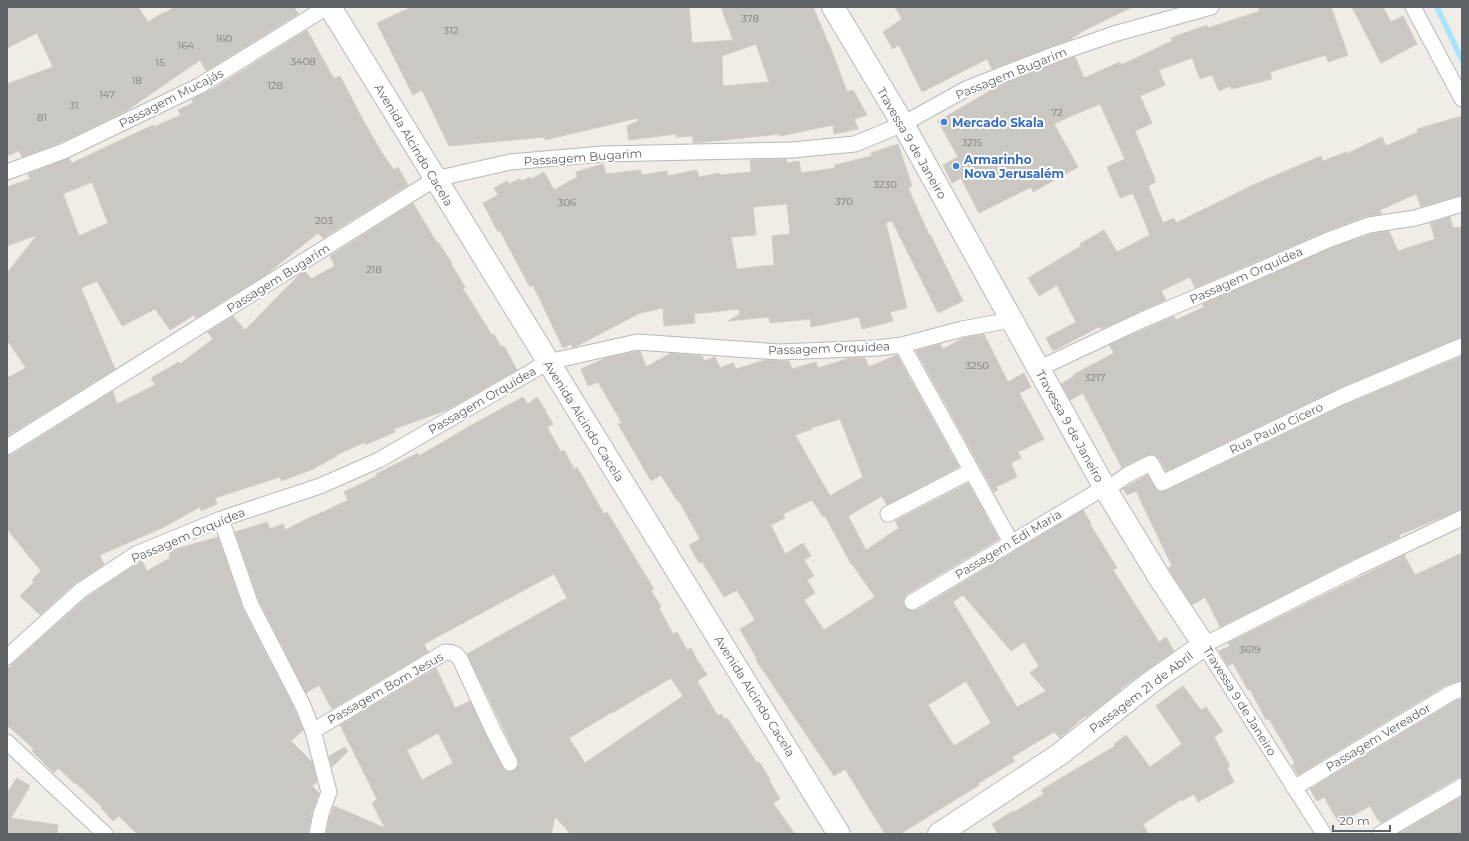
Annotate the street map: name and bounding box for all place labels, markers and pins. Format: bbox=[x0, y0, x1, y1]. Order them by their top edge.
place label: Mercado Skala bbox=[952, 115, 1044, 130]
marker: Mercado Skala bbox=[939, 117, 949, 127]
place label: Armarinho Nova Jerusalém bbox=[963, 152, 1064, 181]
marker: Armarinho Nova Jerusalém bbox=[951, 161, 961, 171]

